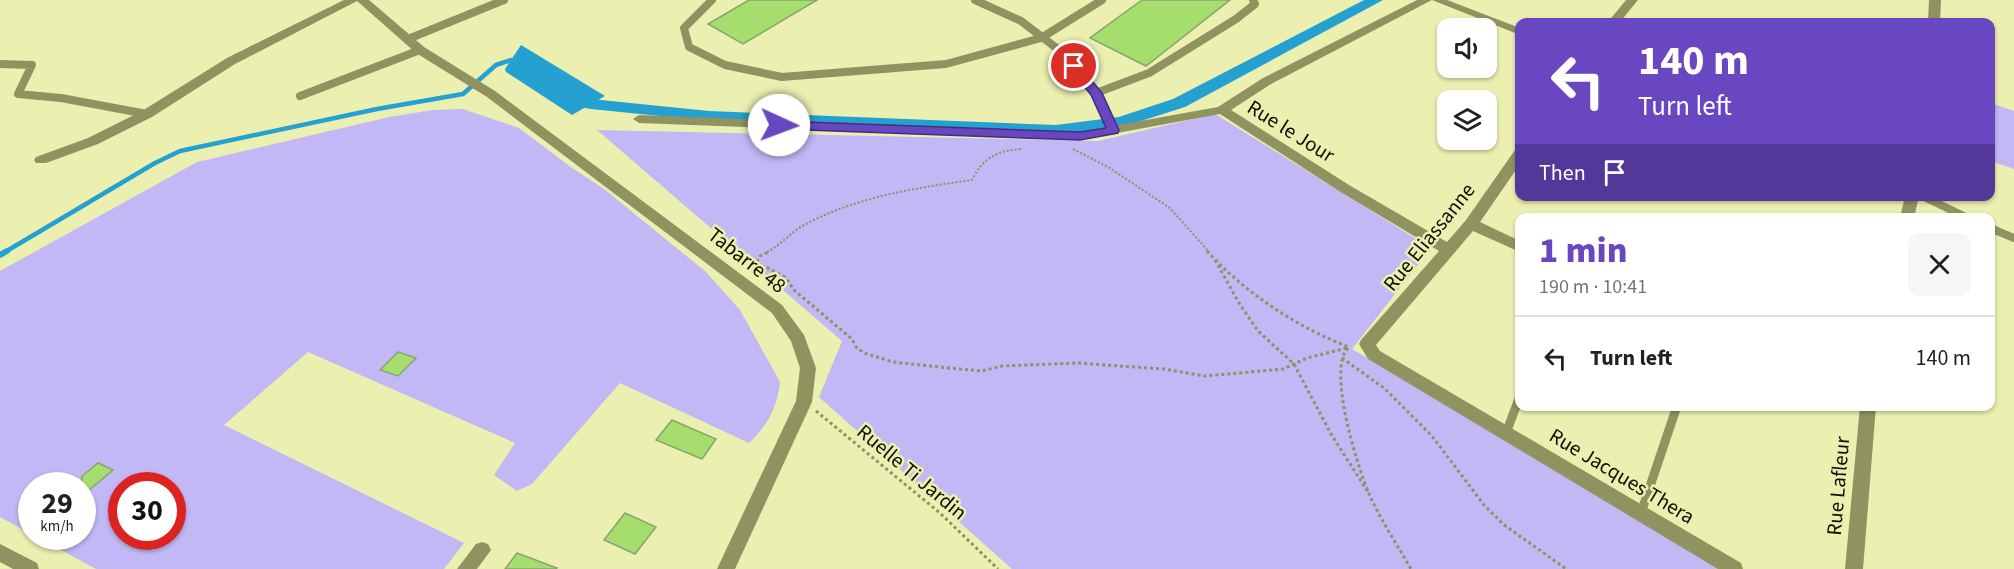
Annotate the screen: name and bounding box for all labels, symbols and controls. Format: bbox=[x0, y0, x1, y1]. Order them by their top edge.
map controls bbox=[1437, 18, 1497, 150]
button: sound bbox=[1437, 18, 1497, 78]
text: 140 m bbox=[1638, 31, 1749, 91]
pin bbox=[1048, 40, 1099, 91]
icon: left bbox=[1539, 42, 1617, 120]
icon: arrive bbox=[1057, 49, 1090, 82]
text: Turn left bbox=[1638, 87, 1732, 126]
button: layers bbox=[1437, 90, 1497, 150]
street label: Rue le Jour bbox=[1241, 92, 1341, 170]
position arrow bbox=[747, 93, 811, 157]
icon: arrive bbox=[1598, 156, 1631, 189]
text: Then bbox=[1539, 157, 1586, 189]
street label: Rue Eliassanne bbox=[1376, 176, 1482, 298]
street label: Tabarre 48 bbox=[701, 220, 793, 300]
text: 1 min bbox=[1539, 225, 1627, 276]
button: close bbox=[1908, 233, 1971, 296]
text: 190 m · 10:41 bbox=[1539, 273, 1647, 301]
icon: left bbox=[1539, 342, 1572, 375]
text: Turn left bbox=[1590, 342, 1672, 374]
text: 140 m bbox=[1916, 342, 1971, 374]
street label: Ruelle Ti Jardin bbox=[850, 417, 974, 527]
street label: Rue Jacques Thera bbox=[1544, 421, 1700, 531]
street label: Rue Lafleur bbox=[1819, 434, 1857, 537]
speed limit sign: 30 bbox=[108, 472, 186, 550]
text: 29 bbox=[41, 482, 73, 525]
text: km/h bbox=[40, 516, 74, 537]

